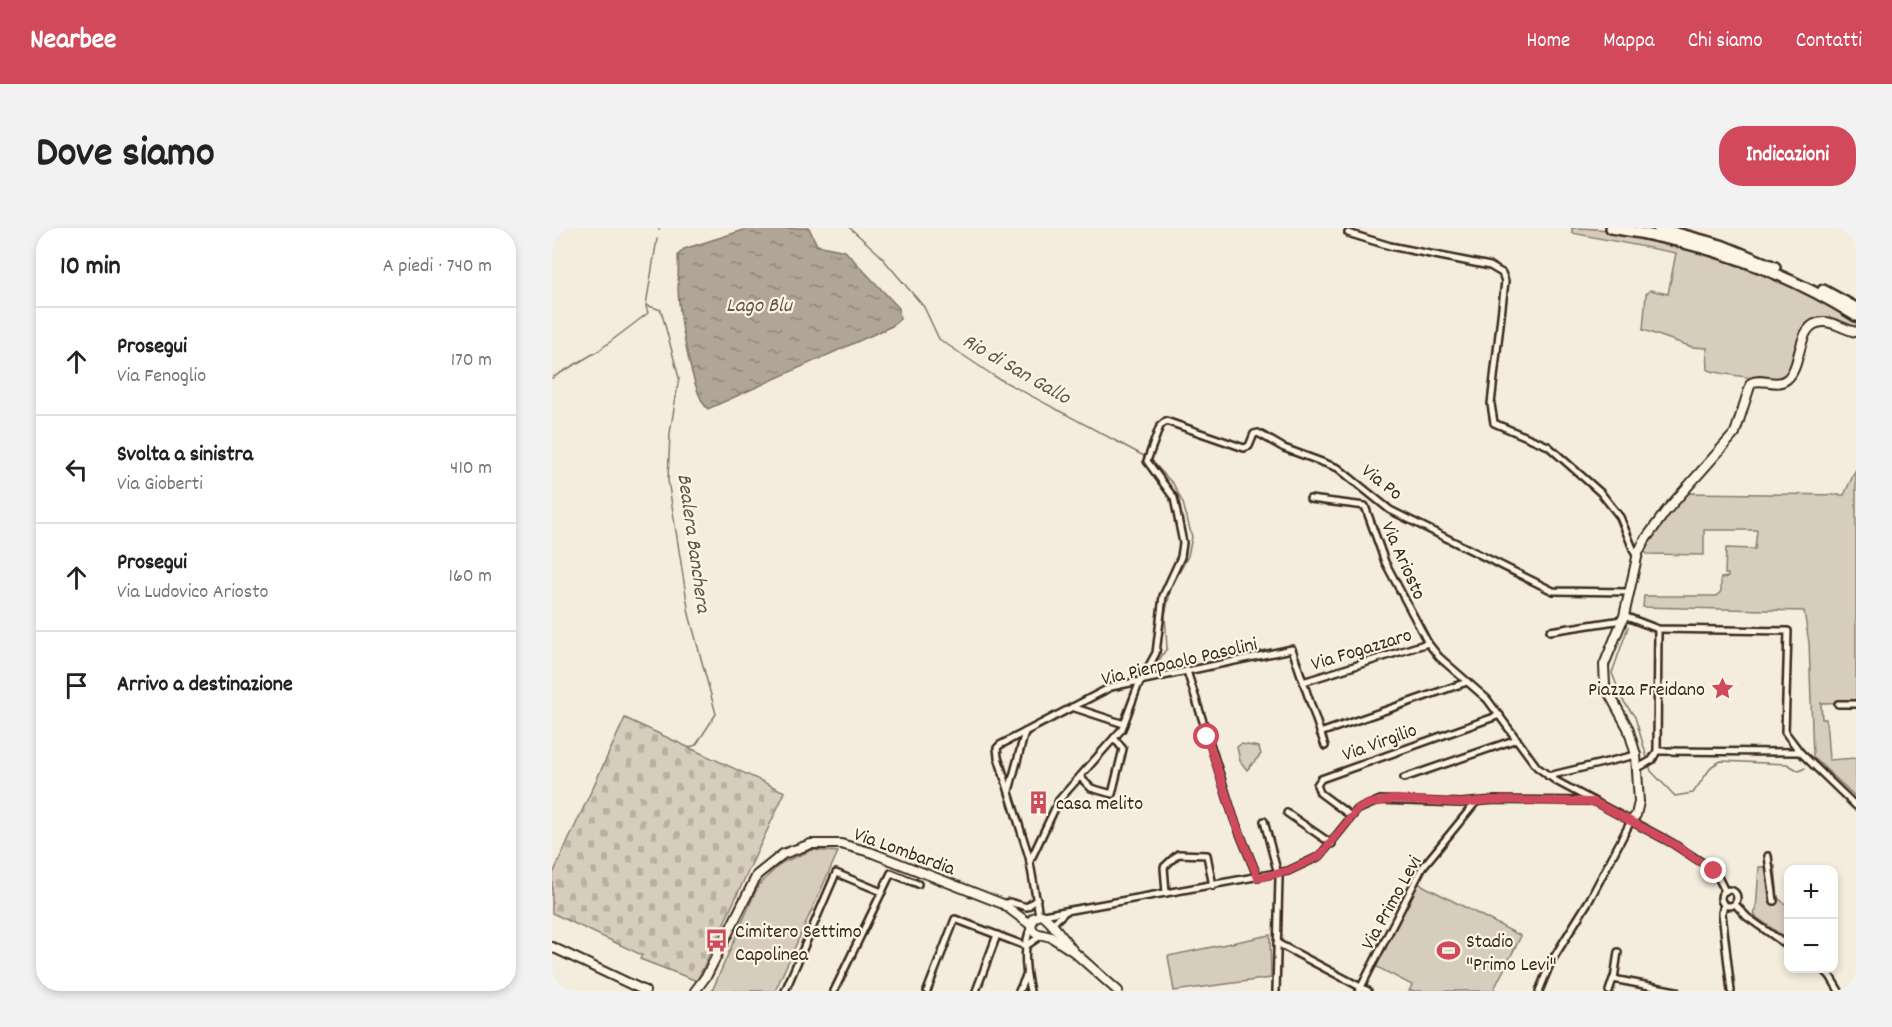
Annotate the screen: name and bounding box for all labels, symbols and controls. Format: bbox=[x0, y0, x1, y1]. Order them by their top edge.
text: Nearbee bbox=[30, 22, 116, 62]
text: Home bbox=[1527, 27, 1570, 57]
text: Mappa bbox=[1603, 27, 1655, 57]
text: Chi siamo bbox=[1688, 27, 1763, 57]
text: Contatti bbox=[1796, 27, 1862, 57]
text: Dove siamo bbox=[36, 126, 215, 186]
button: Indicazioni bbox=[1719, 126, 1856, 186]
text: 10 min bbox=[60, 249, 120, 286]
text: A piedi · 740 m bbox=[383, 253, 492, 281]
water label: Lago Blu bbox=[726, 292, 794, 322]
water label: Rio di San Gallo bbox=[956, 328, 1076, 414]
text: Prosegui bbox=[117, 332, 187, 363]
icon: ahead bbox=[60, 345, 93, 378]
text: 170 m bbox=[451, 347, 492, 375]
text: Via Fenoglio bbox=[117, 363, 206, 391]
text: Svolta a sinistra bbox=[117, 440, 253, 471]
icon: left bbox=[60, 453, 93, 486]
text: 410 m bbox=[450, 455, 492, 483]
street label: Via Po bbox=[1355, 458, 1408, 508]
text: Via Gioberti bbox=[117, 471, 203, 499]
water label: Bealera Banchera bbox=[667, 472, 717, 616]
street label: Via Ariosto bbox=[1373, 518, 1432, 605]
text: Prosegui bbox=[117, 548, 187, 579]
icon: ahead bbox=[60, 561, 93, 594]
text: 160 m bbox=[449, 563, 492, 591]
text: Via Ludovico Ariosto bbox=[117, 579, 268, 607]
street label: Via Fogazzaro bbox=[1308, 622, 1416, 679]
street label: Via Pierpaolo Pasolini bbox=[1099, 631, 1261, 694]
icon: arrive bbox=[60, 669, 93, 702]
text: Arrivo a destinazione bbox=[117, 670, 293, 701]
place icon: Piazza Freidano bbox=[1710, 675, 1736, 701]
place label: Piazza Freidano bbox=[1588, 677, 1705, 705]
street label: Via Virgilio bbox=[1339, 717, 1421, 770]
route start bbox=[1193, 723, 1219, 749]
building icon: casa melito bbox=[1025, 789, 1051, 815]
place label: casa melito bbox=[1056, 791, 1143, 819]
street label: Via Lombardia bbox=[849, 822, 959, 884]
street label: Via Primo Levi bbox=[1355, 851, 1430, 956]
route end bbox=[1700, 857, 1726, 883]
map controls bbox=[1784, 865, 1838, 973]
button: + bbox=[1784, 865, 1838, 919]
place label: Cimitero Settimo Capolinea bbox=[735, 919, 862, 970]
button: − bbox=[1784, 919, 1838, 973]
bus stop icon: Cimitero Settimo Capolinea bbox=[704, 928, 730, 954]
place label: Stadio "Primo Levi" bbox=[1466, 929, 1557, 980]
sports icon: Stadio "Primo Levi" bbox=[1435, 938, 1461, 964]

